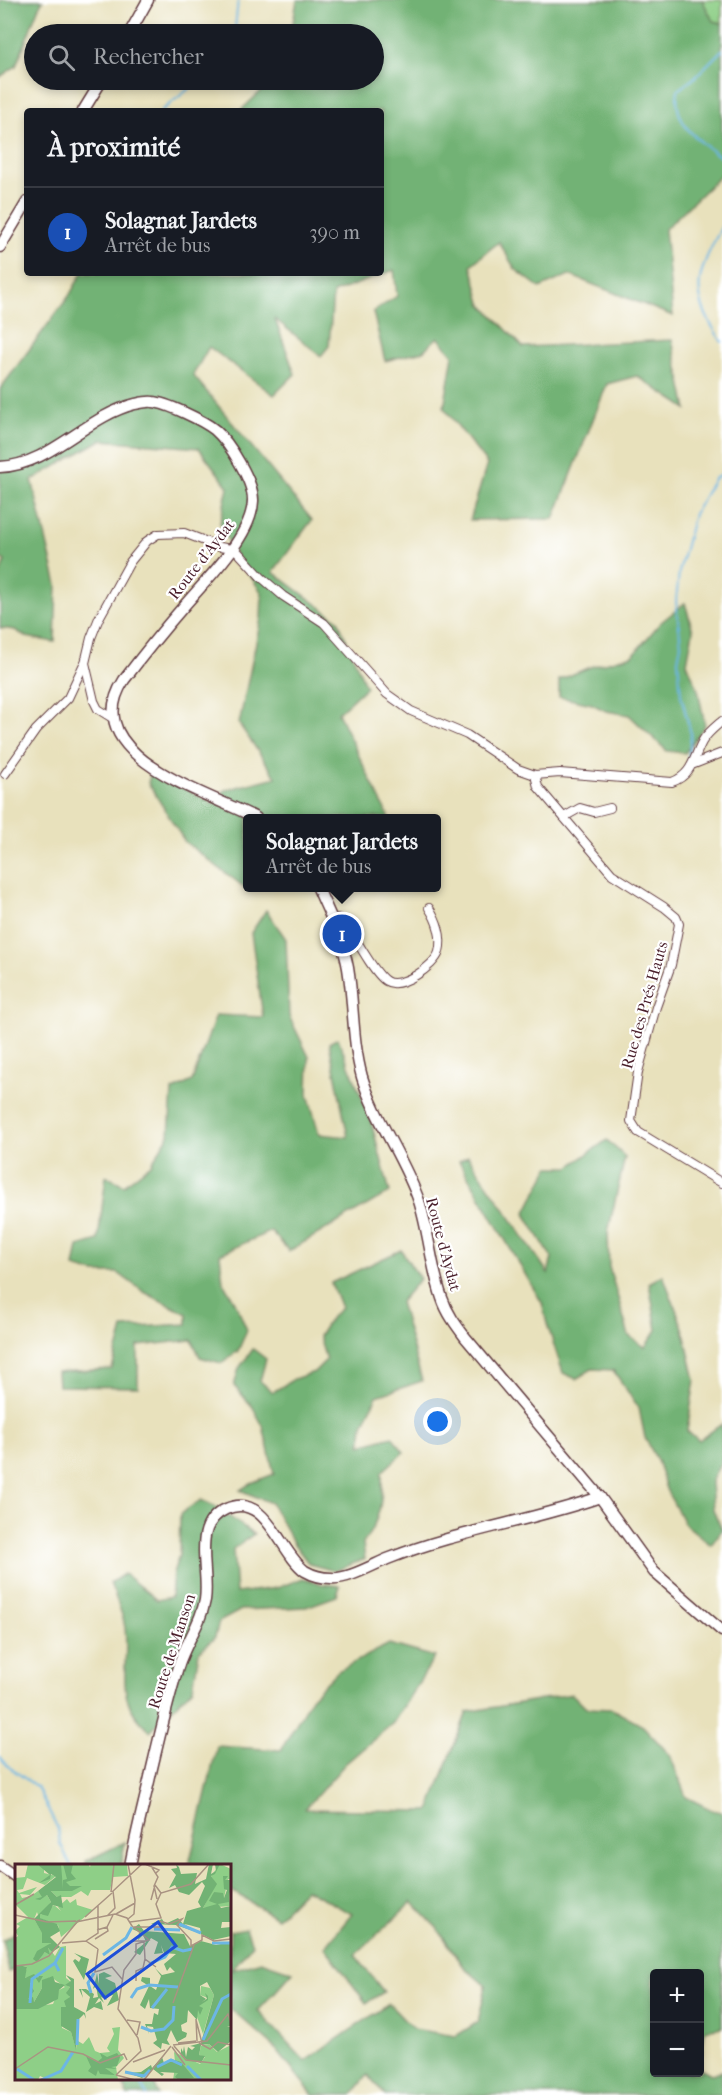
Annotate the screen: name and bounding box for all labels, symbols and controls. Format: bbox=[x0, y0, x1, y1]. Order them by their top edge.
search box bbox=[24, 24, 384, 90]
icon: search bbox=[45, 41, 78, 74]
text: Rechercher bbox=[93, 44, 204, 70]
text: À proximité bbox=[48, 132, 180, 163]
text: Solagnat Jardets bbox=[105, 208, 257, 234]
text: 1 bbox=[64, 221, 71, 244]
text: 390 m bbox=[309, 221, 360, 244]
text: Arrêt de bus bbox=[105, 234, 210, 257]
street label: Route d'Aydat bbox=[164, 515, 239, 603]
popup bbox=[243, 814, 441, 892]
text: Solagnat Jardets bbox=[266, 829, 418, 855]
text: Arrêt de bus bbox=[266, 855, 371, 878]
pin: 1 bbox=[322, 912, 362, 956]
street label: Rue des Prés Hauts bbox=[617, 939, 672, 1071]
street label: Route d'Aydat bbox=[422, 1195, 465, 1293]
your location bbox=[423, 1407, 452, 1436]
street label: Route de Manson bbox=[144, 1590, 199, 1711]
inset map bbox=[15, 1864, 231, 2080]
map controls bbox=[650, 1969, 704, 2077]
button: + bbox=[650, 1969, 704, 2023]
button: − bbox=[650, 2023, 704, 2077]

